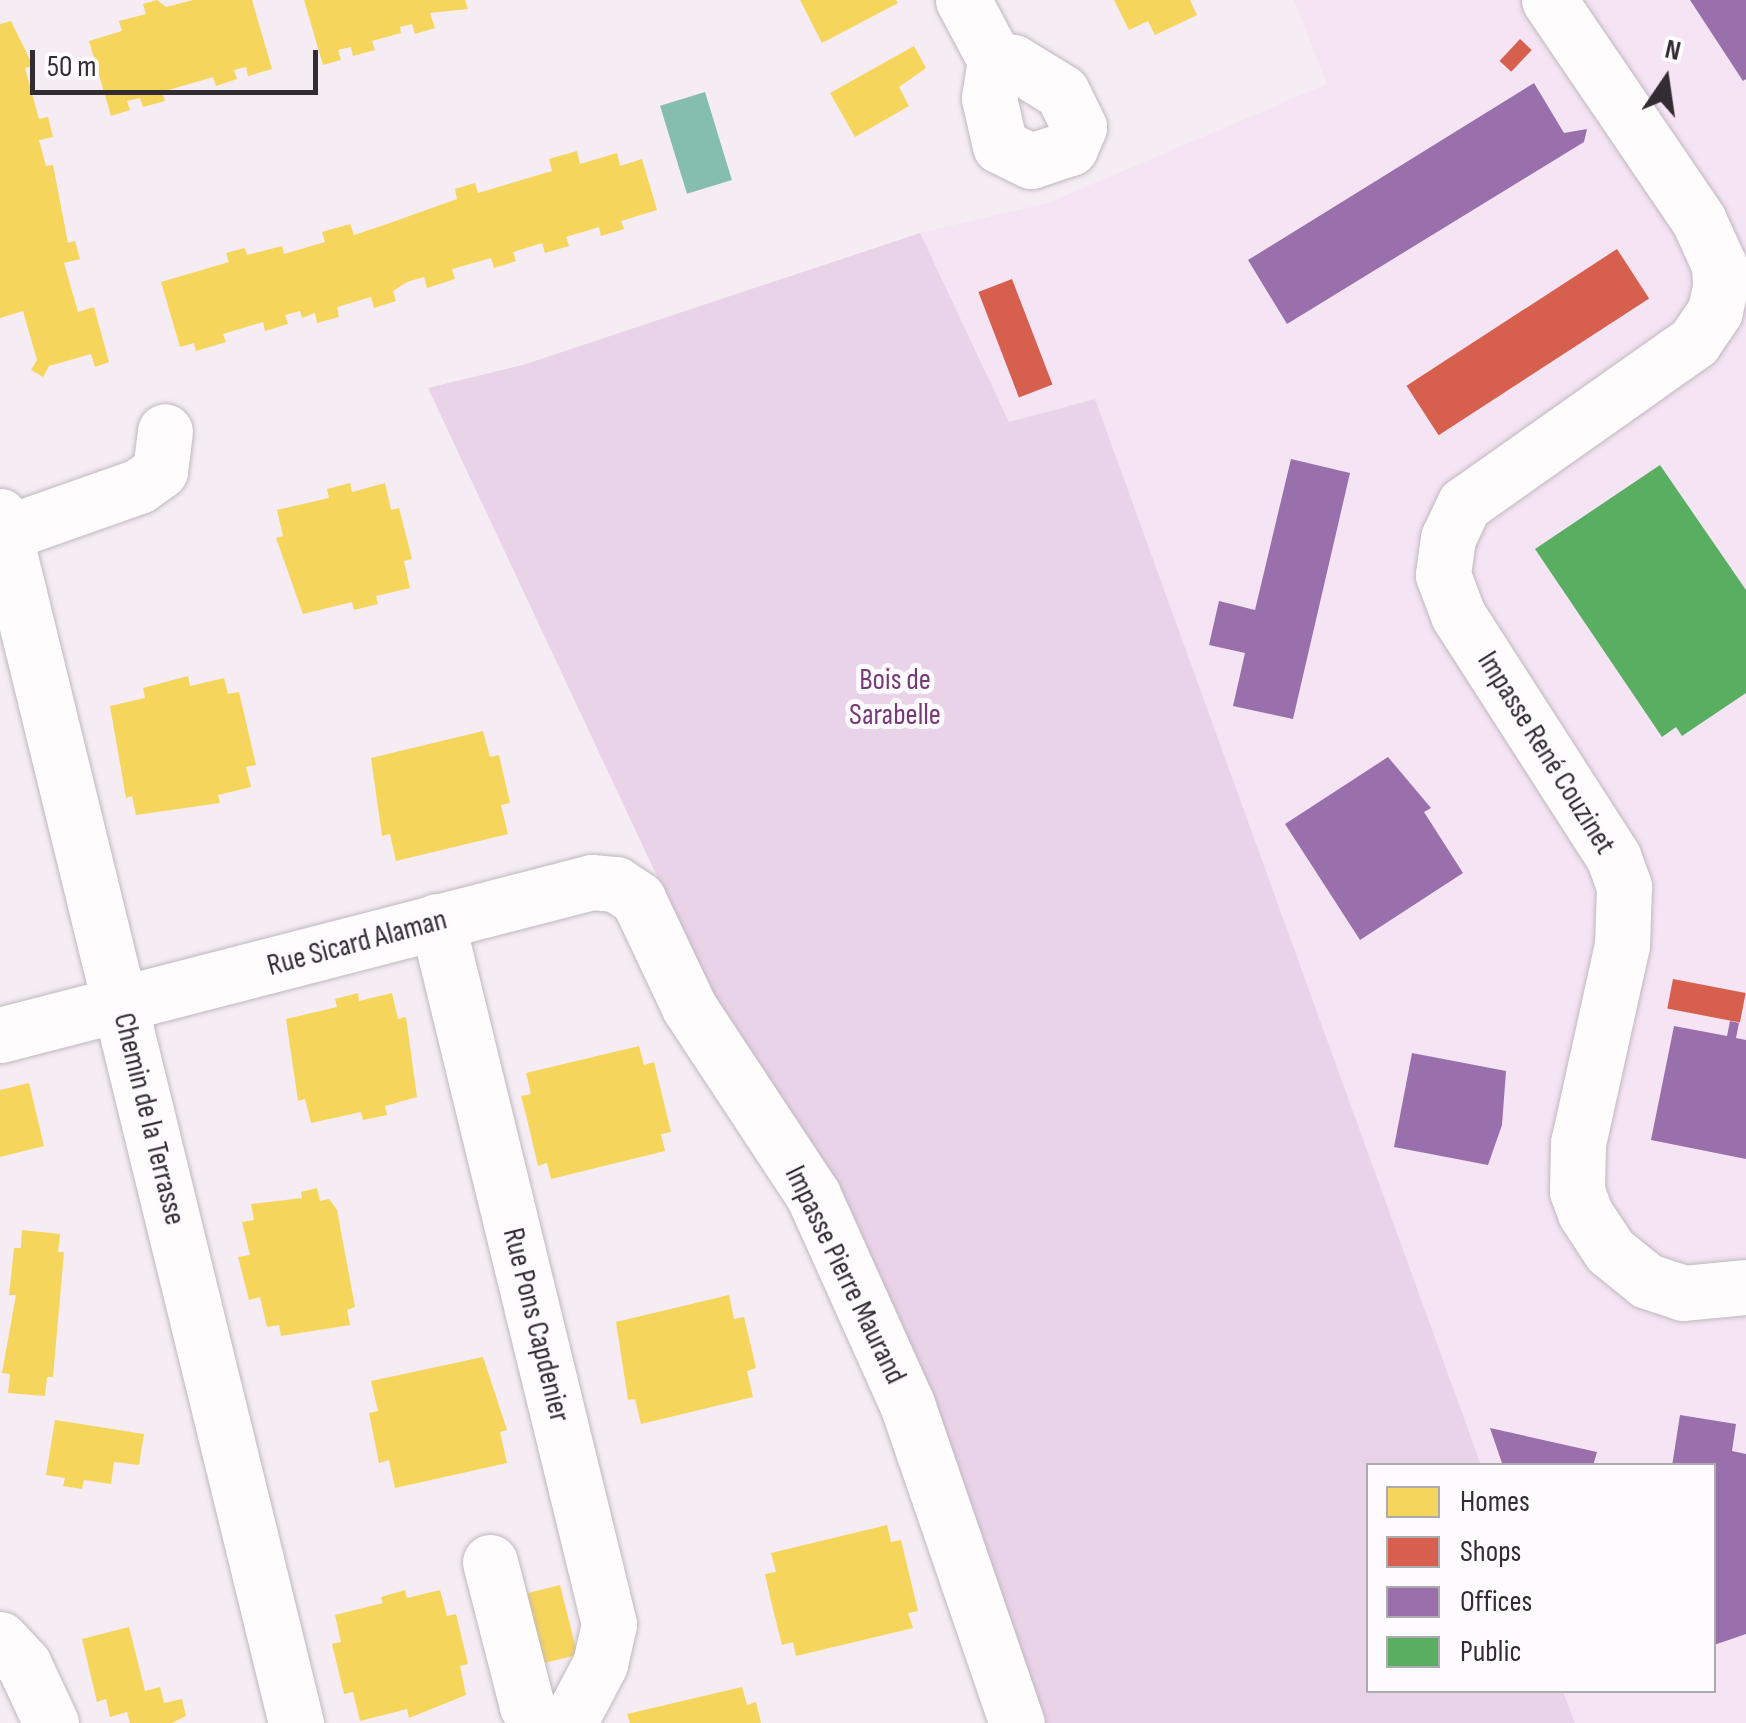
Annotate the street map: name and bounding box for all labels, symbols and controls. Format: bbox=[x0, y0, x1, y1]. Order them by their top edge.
scale bar bbox=[35, 30, 322, 92]
north arrow bbox=[1616, 30, 1716, 130]
text: N bbox=[1662, 33, 1684, 68]
text: 50 m bbox=[47, 49, 96, 85]
street label: Impasse René Couzinet bbox=[1469, 645, 1623, 861]
park label: Bois de Sarabelle bbox=[849, 662, 941, 732]
street label: Rue Sicard Alaman bbox=[263, 902, 451, 984]
street label: Chemin de la Terrasse bbox=[105, 1009, 193, 1229]
street label: Impasse Pierre Maurand bbox=[777, 1160, 913, 1390]
street label: Rue Pons Capdenier bbox=[495, 1224, 577, 1426]
legend bbox=[1366, 1463, 1716, 1693]
text: Homes bbox=[1460, 1484, 1530, 1520]
text: Shops bbox=[1460, 1534, 1521, 1570]
text: Offices bbox=[1460, 1584, 1532, 1620]
text: Public bbox=[1460, 1634, 1521, 1670]

